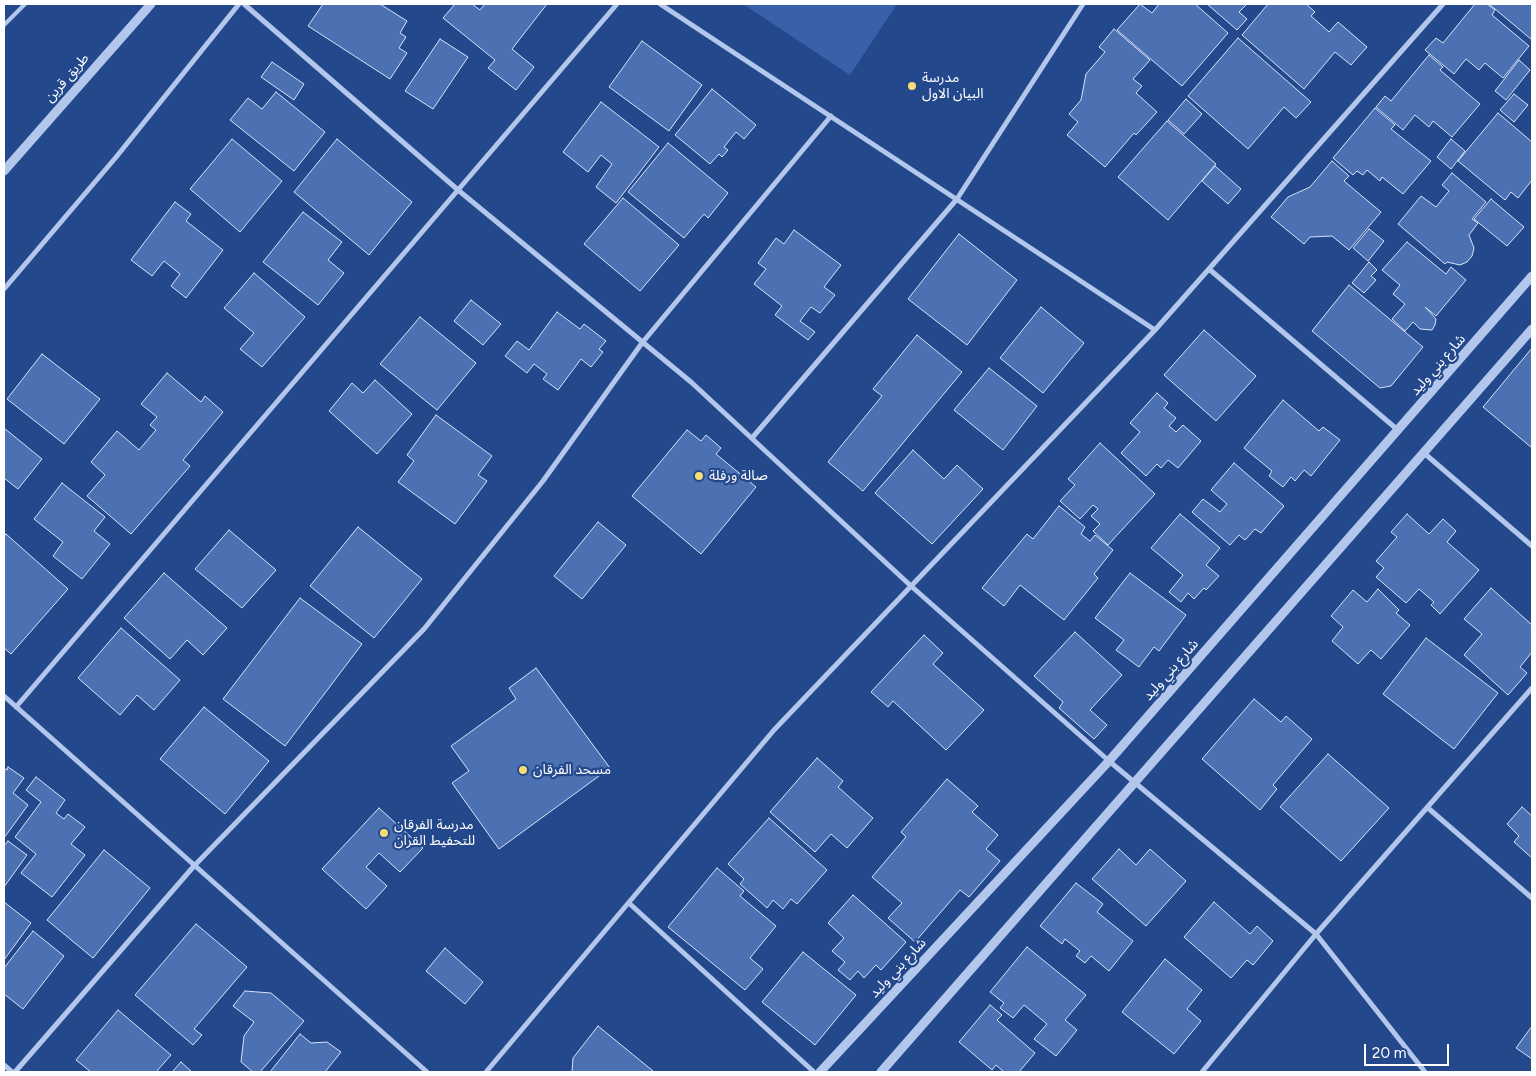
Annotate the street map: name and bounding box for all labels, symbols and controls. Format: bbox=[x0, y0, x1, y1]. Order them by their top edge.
street label: طريق قرين bbox=[41, 50, 93, 106]
place label: مدرسة البيان الاول bbox=[922, 70, 984, 102]
marker: مدرسة البيان الاول bbox=[906, 80, 918, 92]
street label: شارع بني وليد bbox=[1407, 331, 1469, 399]
place label: صالة ورفلة bbox=[709, 468, 768, 484]
marker: صالة ورفلة bbox=[693, 470, 705, 482]
street label: شارع بني وليد bbox=[1140, 636, 1202, 704]
place label: مسحد الفرقان bbox=[533, 762, 611, 778]
marker: مسحد الفرقان bbox=[517, 764, 529, 776]
place label: مدرسة الفرقان للتحفيط القران bbox=[394, 817, 475, 850]
marker: مدرسة الفرقان للتحفيط القران bbox=[378, 827, 390, 839]
street label: شارع بني وليد bbox=[866, 935, 930, 1001]
scale bar bbox=[1366, 1034, 1451, 1066]
text: 20 m bbox=[1372, 1044, 1406, 1062]

